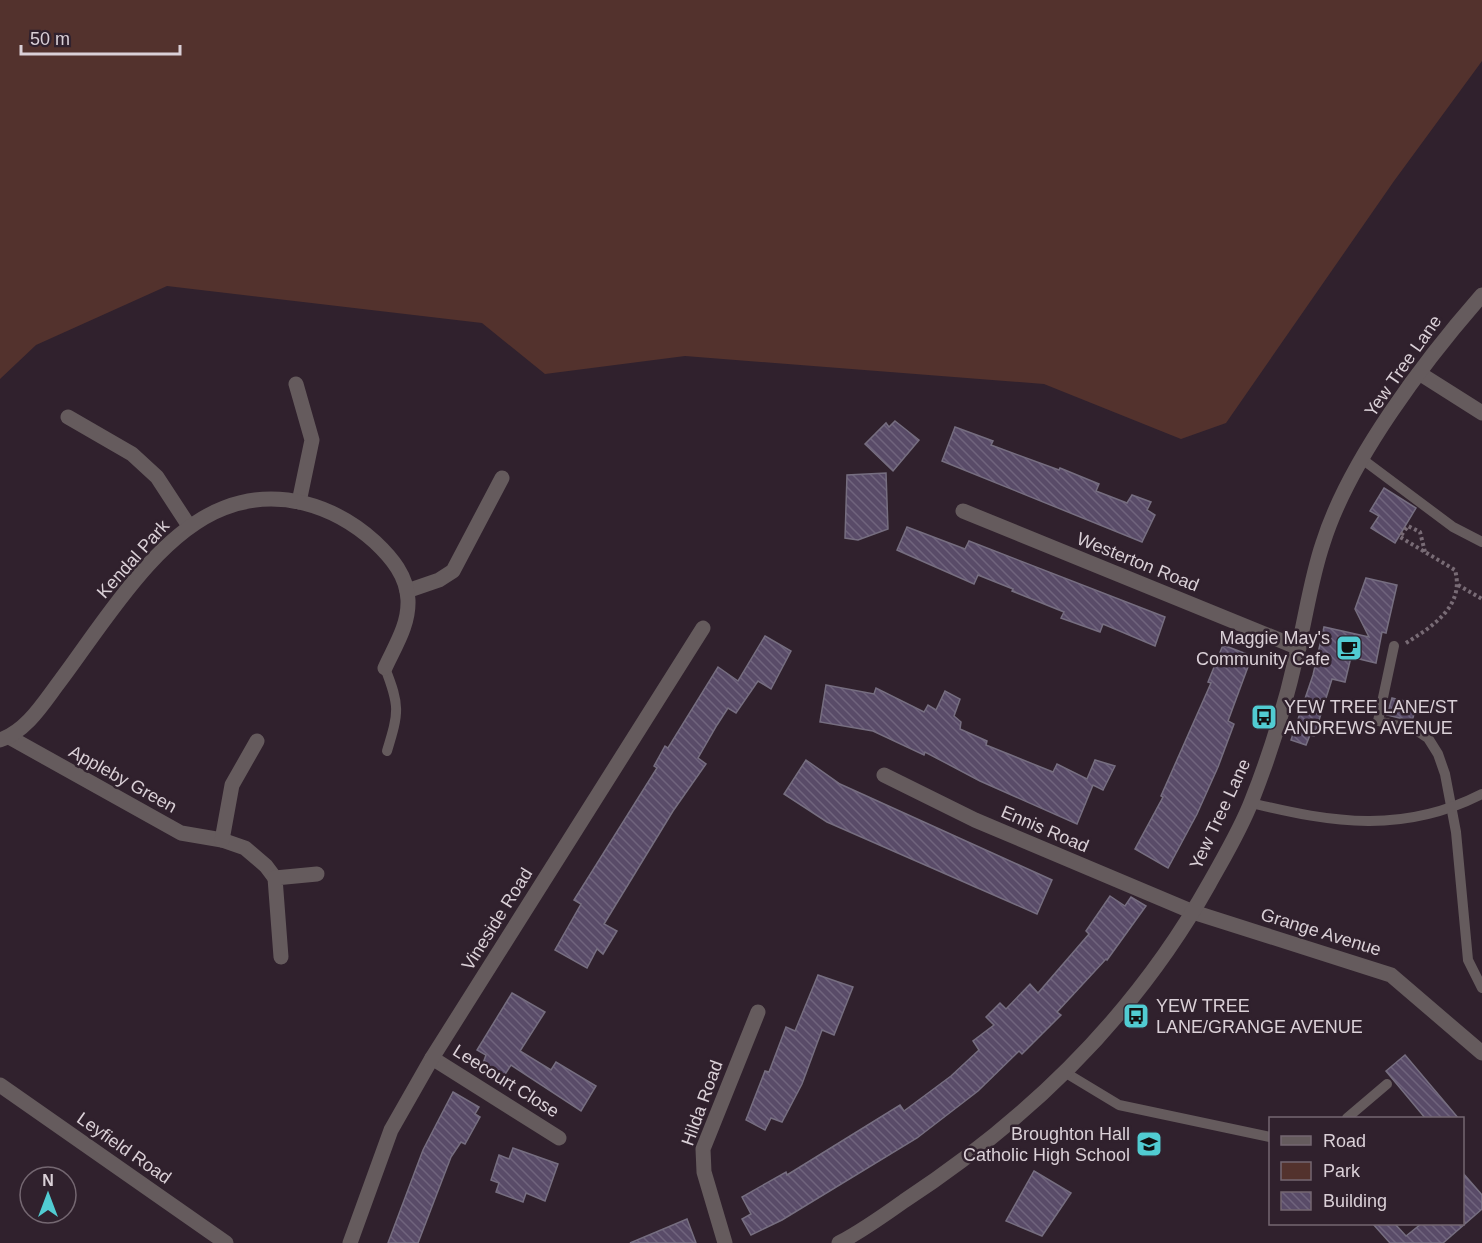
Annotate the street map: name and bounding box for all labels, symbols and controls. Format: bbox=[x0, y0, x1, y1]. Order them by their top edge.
scale bar bbox=[21, 18, 180, 56]
text: 50 m bbox=[30, 29, 70, 49]
street label: Yew Tree Lane bbox=[1361, 311, 1445, 421]
street label: Kendal Park bbox=[93, 515, 174, 602]
street label: Westerton Road bbox=[1074, 528, 1202, 596]
place label: Maggie May's Community Cafe bbox=[1196, 628, 1330, 669]
cafe icon: Maggie May's Community Cafe bbox=[1334, 633, 1364, 663]
place label: YEW TREE LANE/ST ANDREWS AVENUE bbox=[1284, 697, 1458, 738]
bus stop icon: YEW TREE LANE/ST ANDREWS AVENUE bbox=[1249, 702, 1279, 732]
street label: Appleby Green bbox=[66, 741, 180, 817]
street label: Yew Tree Lane bbox=[1186, 756, 1254, 872]
street label: Ennis Road bbox=[998, 802, 1092, 856]
street label: Vineside Road bbox=[458, 864, 536, 974]
street label: Grange Avenue bbox=[1258, 904, 1384, 960]
place label: YEW TREE LANE/GRANGE AVENUE bbox=[1156, 996, 1363, 1037]
bus stop icon: YEW TREE LANE/GRANGE AVENUE bbox=[1121, 1001, 1151, 1031]
street label: Leecourt Close bbox=[449, 1040, 563, 1122]
street label: Hilda Road bbox=[677, 1058, 727, 1148]
street label: Leyfield Road bbox=[73, 1108, 175, 1188]
legend bbox=[1269, 1117, 1464, 1225]
place label: Broughton Hall Catholic High School bbox=[963, 1124, 1130, 1165]
school or university icon: Broughton Hall Catholic High School bbox=[1134, 1129, 1164, 1159]
text: Road bbox=[1323, 1131, 1366, 1151]
text: Park bbox=[1323, 1161, 1361, 1181]
north arrow bbox=[18, 1165, 78, 1225]
text: N bbox=[42, 1172, 54, 1189]
text: Building bbox=[1323, 1191, 1387, 1211]

